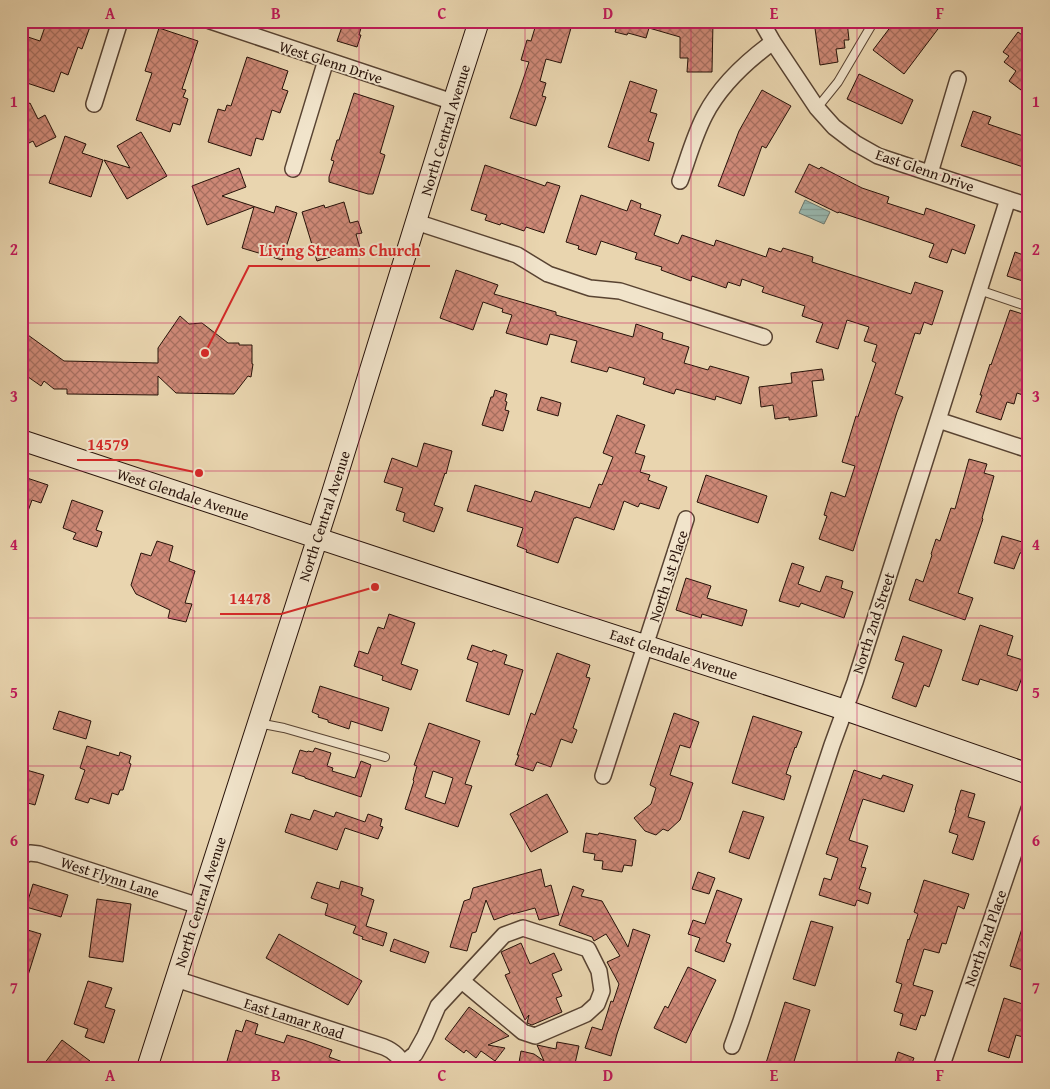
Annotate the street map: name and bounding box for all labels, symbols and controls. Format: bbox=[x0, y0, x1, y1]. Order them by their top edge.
text: A bbox=[105, 1, 116, 25]
text: B bbox=[271, 1, 281, 25]
text: C bbox=[437, 1, 447, 25]
text: D bbox=[603, 1, 613, 25]
text: E bbox=[770, 1, 779, 25]
text: F bbox=[936, 1, 944, 25]
street label: West Glenn Drive bbox=[277, 35, 385, 89]
street label: North Central Avenue bbox=[415, 62, 475, 198]
text: 1 bbox=[10, 89, 18, 113]
text: 1 bbox=[1032, 89, 1040, 113]
street label: East Glenn Drive bbox=[873, 143, 977, 197]
callout: Living Streams Church bbox=[249, 235, 430, 266]
text: 2 bbox=[10, 237, 18, 261]
text: 2 bbox=[1032, 237, 1040, 261]
text: Living Streams Church bbox=[260, 238, 421, 262]
text: 3 bbox=[10, 384, 18, 408]
text: 3 bbox=[1032, 384, 1040, 408]
callout: 14579 bbox=[77, 429, 138, 460]
text: 14579 bbox=[87, 432, 129, 456]
street label: North Central Avenue bbox=[293, 448, 355, 584]
street label: West Glendale Avenue bbox=[114, 463, 252, 525]
street label: North 1st Place bbox=[643, 527, 693, 625]
text: 4 bbox=[10, 532, 18, 556]
text: 4 bbox=[1032, 532, 1040, 556]
street label: North 2nd Street bbox=[847, 569, 900, 676]
callout: 14478 bbox=[220, 583, 281, 614]
text: 14478 bbox=[229, 586, 271, 610]
street label: East Glendale Avenue bbox=[607, 623, 741, 685]
text: 5 bbox=[10, 680, 18, 704]
text: 5 bbox=[1032, 680, 1040, 704]
text: 6 bbox=[10, 828, 18, 852]
text: 6 bbox=[1032, 828, 1040, 852]
street label: North Central Avenue bbox=[169, 834, 231, 970]
street label: West Flynn Lane bbox=[58, 851, 162, 903]
street label: North 2nd Place bbox=[959, 887, 1011, 989]
text: 7 bbox=[10, 975, 18, 999]
text: 7 bbox=[1032, 975, 1040, 999]
street label: East Lamar Road bbox=[241, 992, 347, 1044]
text: A bbox=[105, 1063, 116, 1087]
text: B bbox=[271, 1063, 281, 1087]
text: C bbox=[437, 1063, 447, 1087]
text: D bbox=[603, 1063, 613, 1087]
text: E bbox=[770, 1063, 779, 1087]
text: F bbox=[936, 1063, 944, 1087]

